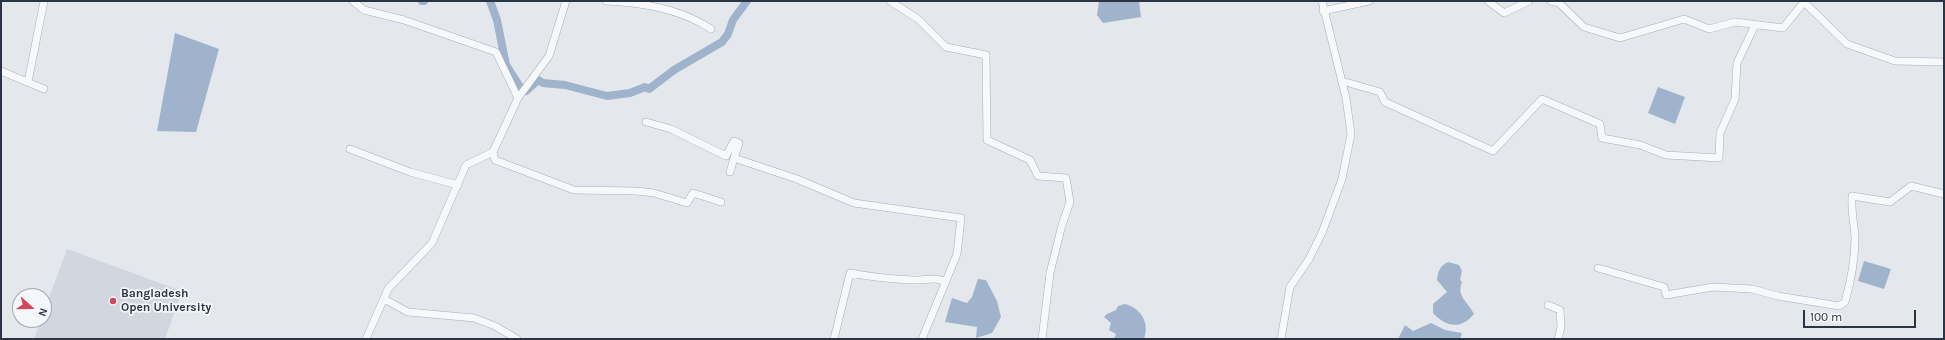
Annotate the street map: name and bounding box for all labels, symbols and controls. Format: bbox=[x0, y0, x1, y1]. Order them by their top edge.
place label: Bangladesh Open University bbox=[121, 287, 211, 315]
north arrow bbox=[12, 288, 52, 328]
marker: Bangladesh Open University bbox=[108, 296, 118, 306]
scale bar bbox=[1805, 302, 1918, 328]
text: N bbox=[35, 306, 50, 318]
text: 100 m bbox=[1810, 310, 1842, 324]

